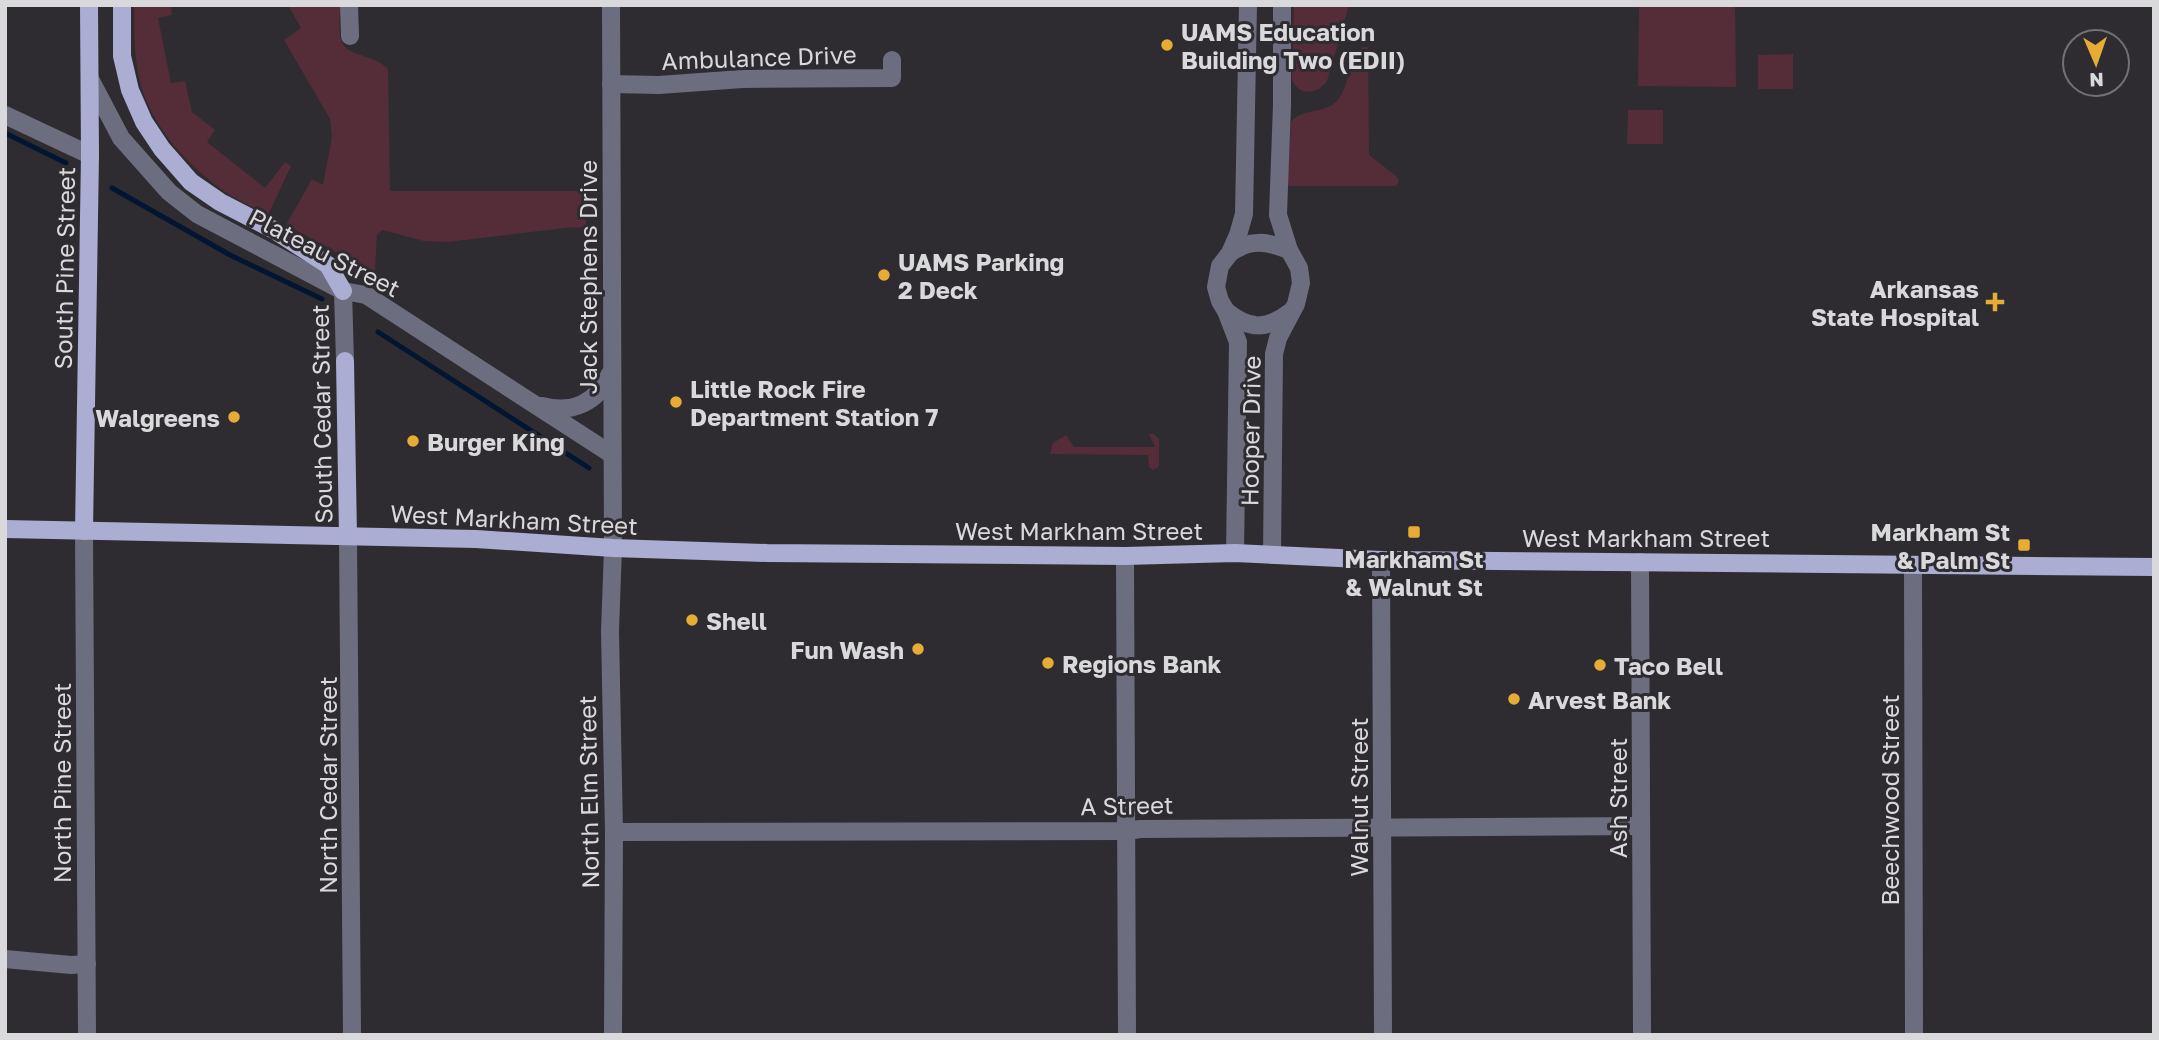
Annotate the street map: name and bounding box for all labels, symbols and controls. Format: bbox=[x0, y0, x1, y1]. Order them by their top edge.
place label: UAMS Education Building Two (EDII) bbox=[1181, 17, 1405, 74]
north arrow bbox=[2061, 28, 2131, 98]
marker: UAMS Education Building Two (EDII) bbox=[1159, 37, 1175, 53]
street label: Ambulance Drive bbox=[661, 39, 857, 75]
text: N bbox=[2089, 69, 2104, 92]
street label: Jack Stephens Drive bbox=[573, 160, 602, 394]
street label: South Pine Street bbox=[48, 167, 80, 369]
street label: Plateau Street bbox=[245, 202, 405, 302]
place label: UAMS Parking 2 Deck bbox=[898, 247, 1064, 304]
marker: UAMS Parking 2 Deck bbox=[876, 267, 892, 283]
place label: Arkansas State Hospital bbox=[1811, 274, 1979, 331]
marker: Arkansas State Hospital bbox=[1985, 292, 2005, 312]
street label: South Cedar Street bbox=[305, 304, 337, 524]
street label: Hooper Drive bbox=[1234, 355, 1266, 507]
place label: Little Rock Fire Department Station 7 bbox=[690, 374, 938, 431]
marker: Little Rock Fire Department Station 7 bbox=[668, 394, 684, 410]
place label: Walgreens bbox=[95, 403, 220, 432]
marker: Walgreens bbox=[226, 409, 242, 425]
place label: Burger King bbox=[427, 427, 565, 456]
marker: Burger King bbox=[405, 433, 421, 449]
street label: West Markham Street bbox=[389, 498, 639, 540]
street label: West Markham Street bbox=[955, 516, 1203, 545]
place label: Markham St & Palm St bbox=[1871, 517, 2010, 574]
street label: West Markham Street bbox=[1522, 523, 1770, 552]
marker: Markham St & Walnut St bbox=[1406, 524, 1422, 540]
marker: Markham St & Palm St bbox=[2016, 537, 2032, 553]
place label: Markham St & Walnut St bbox=[1344, 544, 1484, 601]
place label: Shell bbox=[706, 606, 767, 635]
marker: Shell bbox=[684, 612, 700, 628]
place label: Fun Wash bbox=[790, 635, 904, 664]
marker: Fun Wash bbox=[910, 641, 926, 657]
place label: Regions Bank bbox=[1062, 649, 1222, 678]
place label: Taco Bell bbox=[1614, 651, 1723, 680]
marker: Regions Bank bbox=[1040, 655, 1056, 671]
marker: Taco Bell bbox=[1592, 657, 1608, 673]
street label: North Cedar Street bbox=[313, 676, 342, 894]
street label: North Pine Street bbox=[47, 683, 76, 883]
place label: Arvest Bank bbox=[1528, 685, 1671, 714]
marker: Arvest Bank bbox=[1506, 691, 1522, 707]
street label: Beechwood Street bbox=[1875, 694, 1904, 906]
street label: North Elm Street bbox=[572, 695, 604, 889]
street label: Walnut Street bbox=[1344, 717, 1373, 877]
street label: Ash Street bbox=[1603, 738, 1632, 858]
street label: A Street bbox=[1080, 790, 1174, 820]

